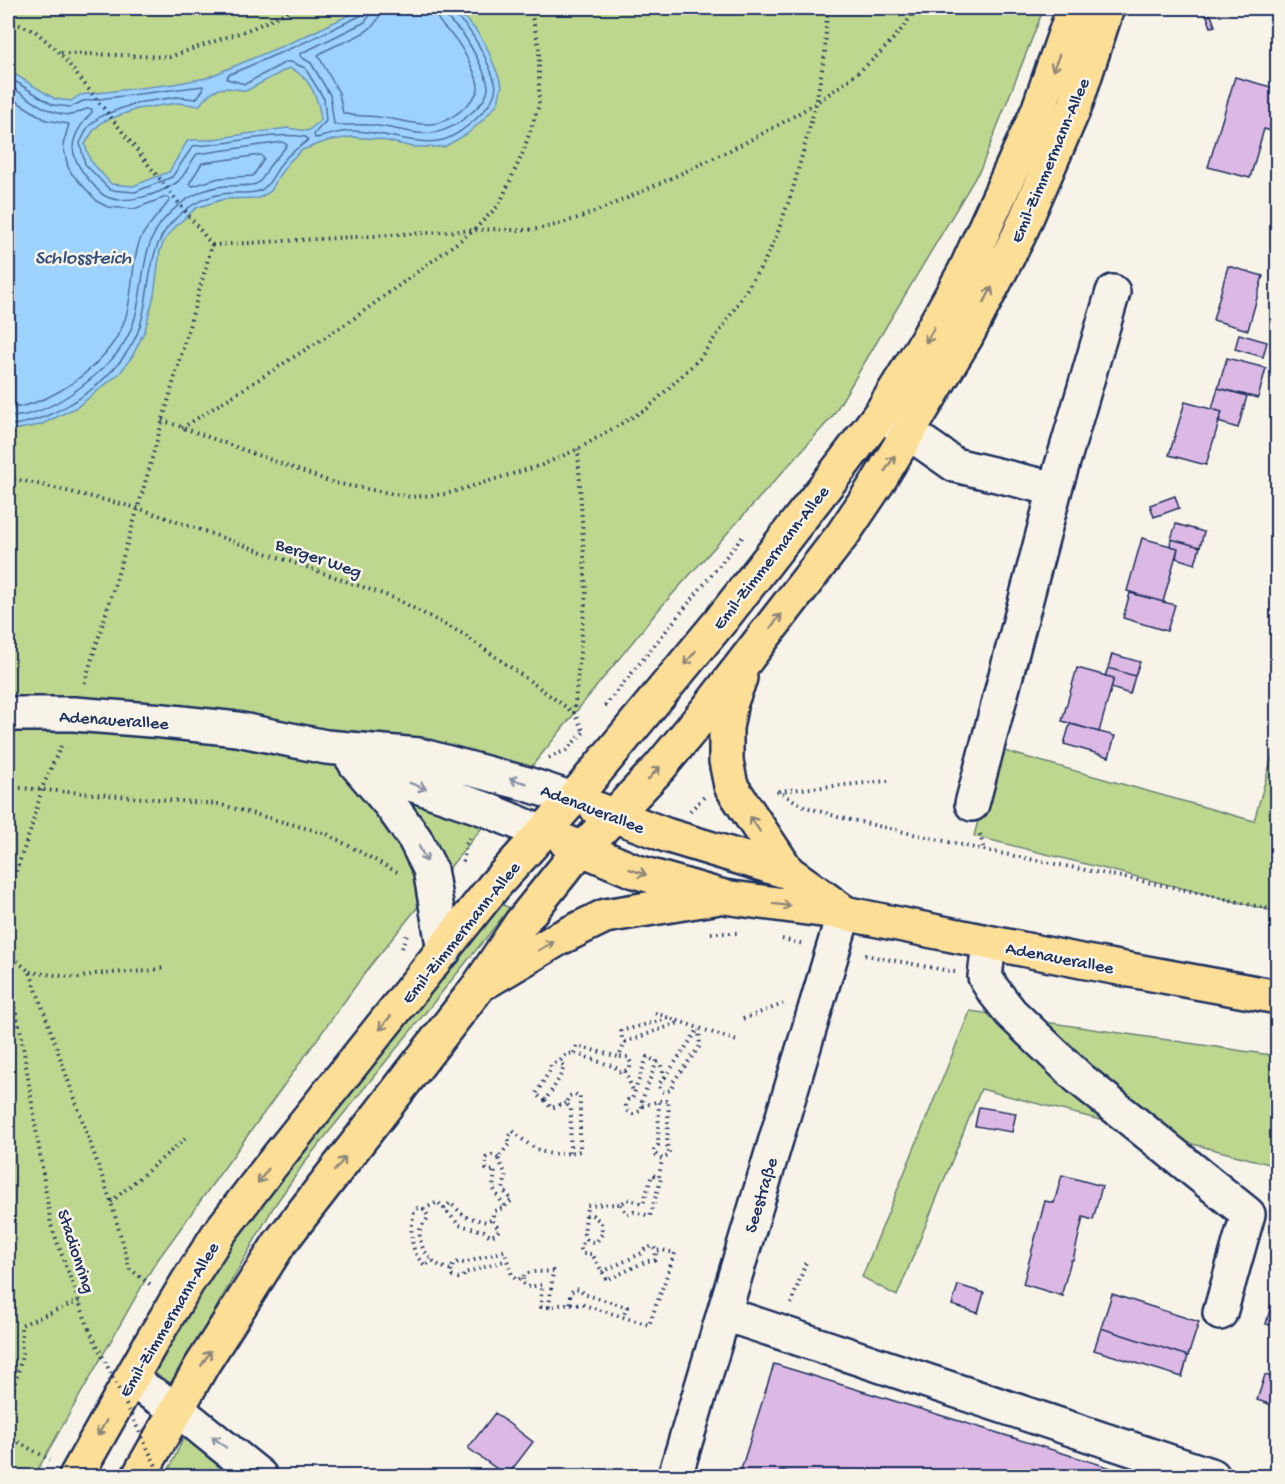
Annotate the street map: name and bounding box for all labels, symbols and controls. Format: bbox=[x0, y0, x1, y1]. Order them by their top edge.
one-way arrow bbox=[1050, 53, 1061, 72]
street label: Emil-Zimmermann-Allee bbox=[1007, 75, 1096, 247]
water label: Schlossteich bbox=[35, 248, 132, 271]
one-way arrow bbox=[983, 286, 994, 304]
one-way arrow bbox=[924, 326, 936, 343]
one-way arrow bbox=[884, 455, 896, 472]
street label: Emil-Zimmermann-Allee bbox=[709, 482, 835, 635]
street label: Berger Weg bbox=[271, 534, 364, 584]
one-way arrow bbox=[769, 613, 782, 629]
one-way arrow bbox=[684, 649, 697, 665]
street label: Adenauerallee bbox=[58, 707, 170, 736]
one-way arrow bbox=[647, 766, 661, 781]
one-way arrow bbox=[509, 775, 528, 786]
street label: Adenauerallee bbox=[537, 781, 648, 840]
one-way arrow bbox=[408, 782, 427, 793]
one-way arrow bbox=[749, 816, 761, 833]
one-way arrow bbox=[417, 845, 429, 862]
street label: Emil-Zimmermann-Allee bbox=[398, 858, 526, 1009]
one-way arrow bbox=[628, 867, 647, 878]
one-way arrow bbox=[771, 899, 791, 910]
street label: Adenauerallee bbox=[1004, 939, 1116, 980]
one-way arrow bbox=[536, 940, 554, 951]
one-way arrow bbox=[378, 1015, 392, 1030]
street label: Seestraße bbox=[741, 1155, 784, 1236]
one-way arrow bbox=[334, 1157, 347, 1173]
one-way arrow bbox=[257, 1167, 269, 1183]
street label: Stadionring bbox=[51, 1207, 98, 1296]
street label: Emil-Zimmermann-Allee bbox=[116, 1238, 225, 1402]
one-way arrow bbox=[200, 1350, 212, 1367]
one-way arrow bbox=[96, 1420, 108, 1437]
one-way arrow bbox=[212, 1435, 227, 1449]

